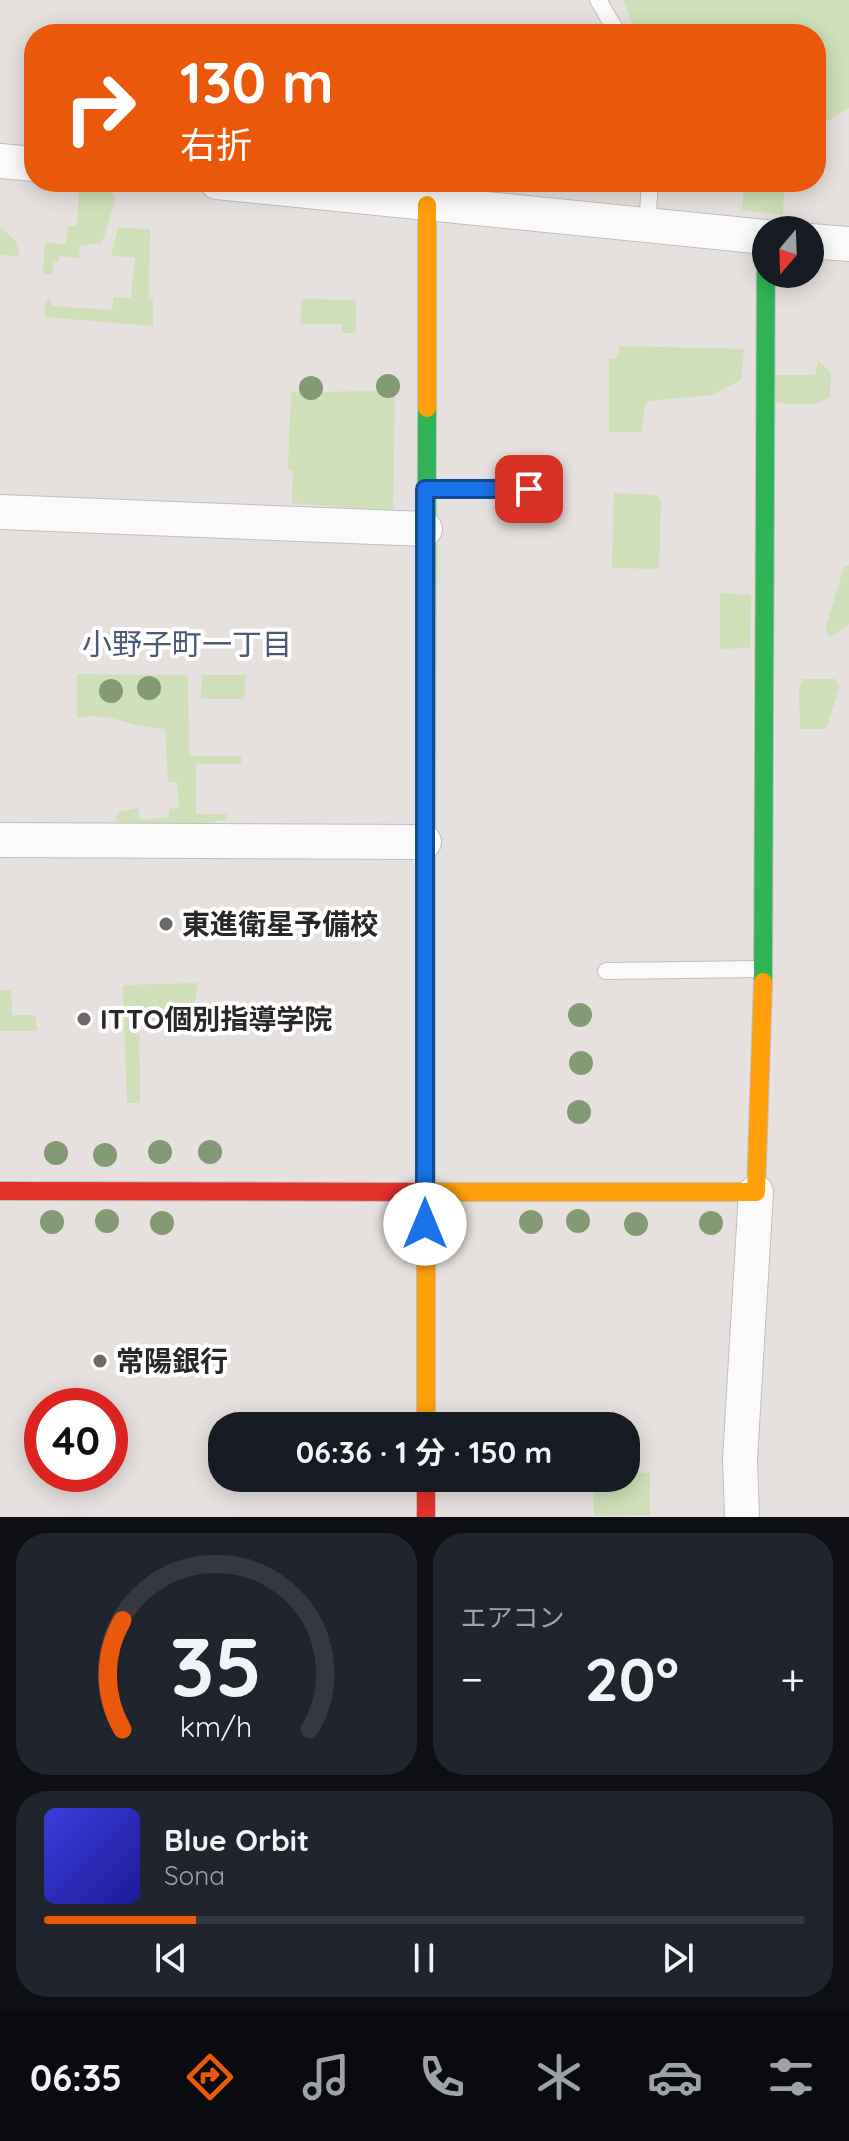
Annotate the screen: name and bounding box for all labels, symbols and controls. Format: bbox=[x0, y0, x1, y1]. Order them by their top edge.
text: 130 m bbox=[180, 47, 334, 117]
icon: right bbox=[48, 56, 152, 160]
text: 右折 bbox=[180, 122, 252, 167]
north arrow bbox=[752, 216, 824, 288]
map controls bbox=[752, 216, 824, 288]
pin bbox=[495, 455, 563, 523]
icon: arrive bbox=[507, 467, 551, 511]
district label: 小野子町一丁目 bbox=[82, 625, 292, 663]
place label: 東進衛星予備校 bbox=[182, 906, 378, 941]
marker: 東進衛星予備校 bbox=[157, 915, 175, 933]
place label: ITTO個別指導学院 bbox=[100, 1001, 332, 1036]
marker: ITTO個別指導学院 bbox=[75, 1010, 93, 1028]
position arrow bbox=[383, 1182, 467, 1266]
place label: 常陽銀行 bbox=[116, 1343, 228, 1378]
marker: 常陽銀行 bbox=[91, 1352, 109, 1370]
speed limit sign: 40 bbox=[24, 1388, 128, 1492]
text: 06:36 · 1 分 · 150 m bbox=[296, 1433, 552, 1471]
text: エアコン bbox=[461, 1601, 565, 1634]
text: 35 bbox=[170, 1613, 263, 1717]
text: 20° bbox=[585, 1641, 679, 1716]
text: − bbox=[461, 1651, 483, 1706]
text: + bbox=[780, 1651, 805, 1706]
text: km/h bbox=[180, 1708, 253, 1744]
text: Blue Orbit bbox=[164, 1821, 309, 1859]
text: Sona bbox=[164, 1859, 225, 1892]
icon: previous bbox=[149, 1936, 193, 1980]
icon: pause bbox=[402, 1936, 446, 1980]
icon: next bbox=[656, 1936, 700, 1980]
icon: directions bbox=[182, 2049, 238, 2105]
icon: music bbox=[298, 2049, 354, 2105]
icon: phone bbox=[414, 2049, 470, 2105]
icon: climate bbox=[531, 2049, 587, 2105]
icon: car bbox=[647, 2049, 703, 2105]
icon: filters bbox=[763, 2049, 819, 2105]
text: 06:35 bbox=[30, 2055, 122, 2100]

